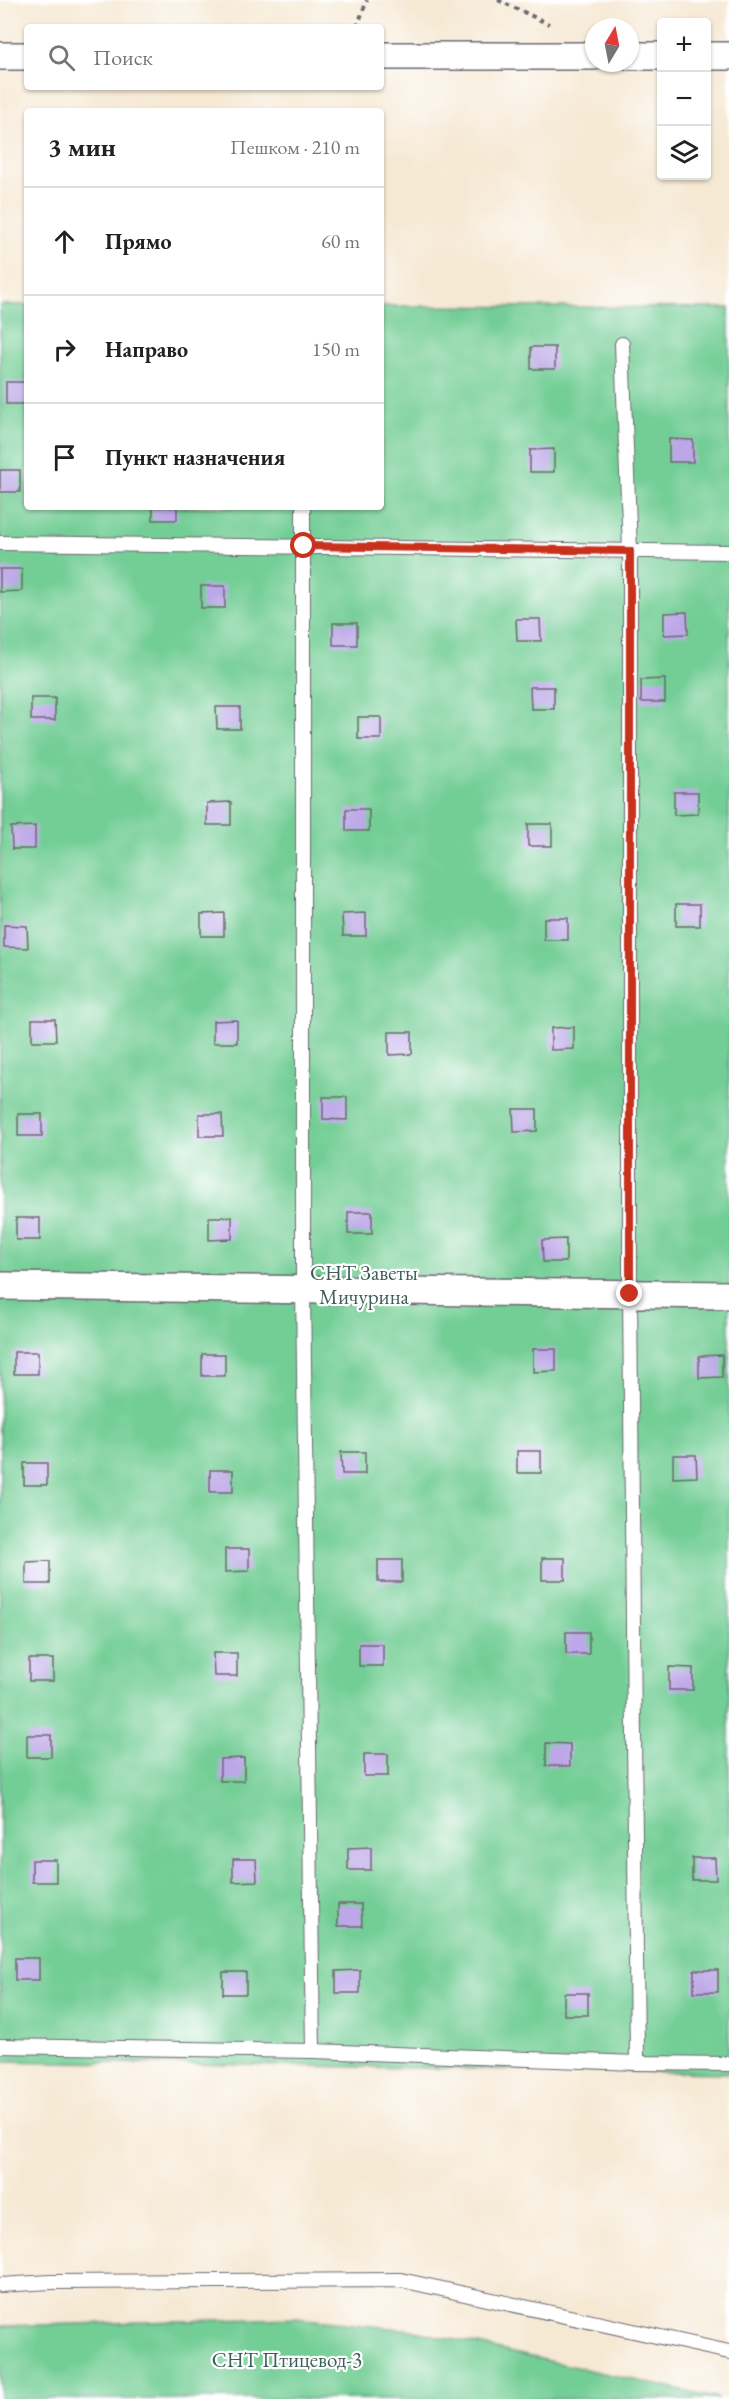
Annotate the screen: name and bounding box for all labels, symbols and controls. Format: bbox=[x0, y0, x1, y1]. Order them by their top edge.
north arrow bbox=[585, 18, 639, 72]
map controls bbox=[657, 18, 711, 180]
button: + bbox=[657, 18, 711, 72]
search box bbox=[24, 24, 384, 90]
icon: search bbox=[45, 41, 78, 74]
text: Поиск bbox=[93, 43, 153, 72]
button: − bbox=[657, 72, 711, 126]
button: layers bbox=[657, 126, 711, 180]
text: 3 мин bbox=[48, 130, 116, 164]
text: Пешком · 210 m bbox=[230, 134, 360, 160]
icon: ahead bbox=[48, 225, 81, 258]
text: Прямо bbox=[105, 227, 172, 256]
text: 60 m bbox=[321, 228, 360, 254]
icon: right bbox=[48, 333, 81, 366]
text: Направо bbox=[105, 335, 188, 364]
text: 150 m bbox=[312, 336, 360, 362]
icon: arrive bbox=[48, 441, 81, 474]
text: Пункт назначения bbox=[105, 443, 285, 472]
route start bbox=[290, 532, 316, 558]
park label: СНТ Заветы Мичурина bbox=[310, 1259, 418, 1310]
route end bbox=[616, 1280, 642, 1306]
park label: СНТ Птицевод-3 bbox=[212, 2346, 362, 2373]

